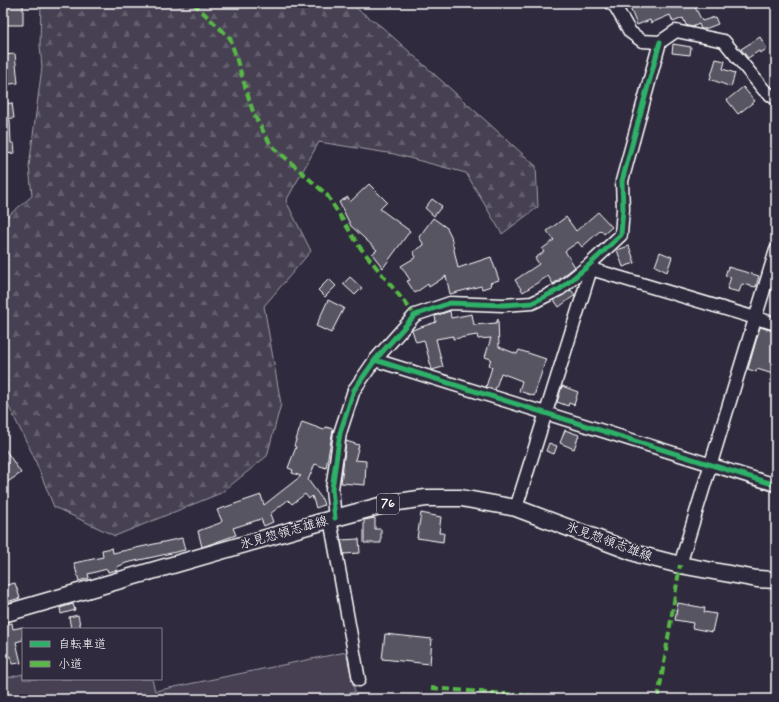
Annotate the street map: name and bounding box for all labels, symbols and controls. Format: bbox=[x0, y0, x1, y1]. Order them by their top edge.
road number: 76 bbox=[377, 494, 399, 514]
street label: 氷見惣領志雄線 bbox=[238, 512, 331, 554]
street label: 氷見惣領志雄線 bbox=[563, 518, 656, 566]
legend bbox=[22, 628, 162, 680]
text: 自転車道 bbox=[58, 637, 106, 653]
text: 小道 bbox=[58, 657, 82, 673]

